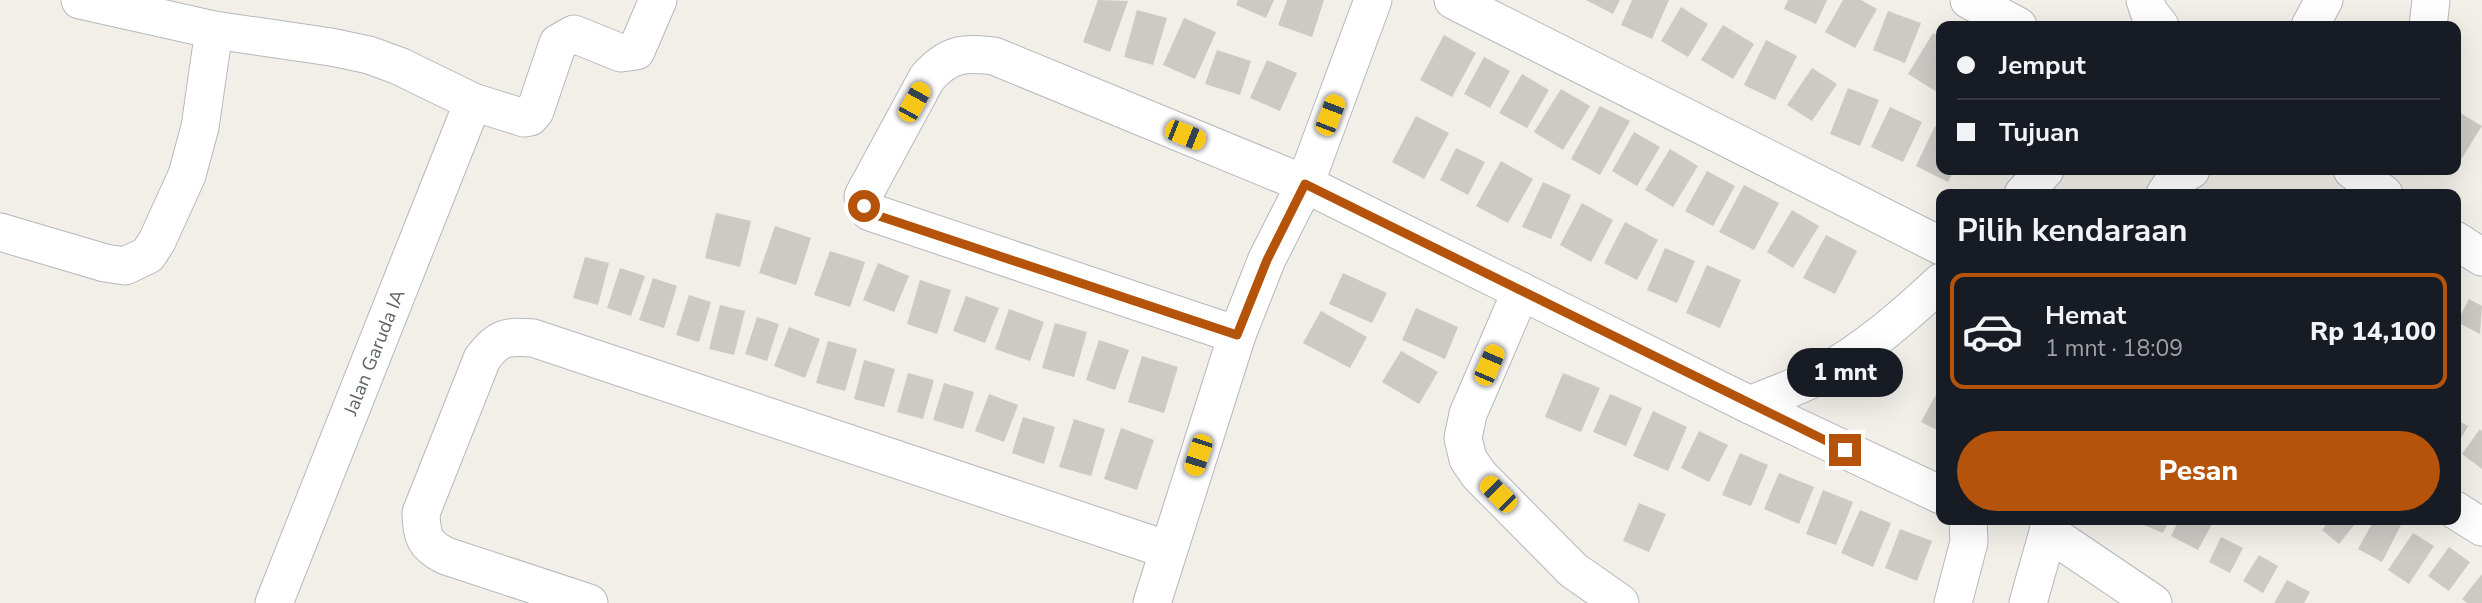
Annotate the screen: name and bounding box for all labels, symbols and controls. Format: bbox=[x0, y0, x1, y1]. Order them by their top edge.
text: Jemput bbox=[1999, 48, 2086, 83]
car bbox=[895, 79, 934, 125]
car bbox=[1313, 92, 1348, 138]
text: Tujuan bbox=[1999, 115, 2079, 150]
car bbox=[1162, 117, 1209, 153]
route start bbox=[848, 190, 880, 222]
text: Pilih kendaraan bbox=[1957, 209, 2187, 252]
street label: Jalan Garuda IA bbox=[337, 285, 411, 420]
text: Hemat bbox=[2045, 298, 2126, 333]
icon: car bbox=[1961, 300, 2024, 363]
text: Rp 14,100 bbox=[2310, 314, 2436, 349]
text: 1 mnt · 18:09 bbox=[2045, 333, 2183, 364]
car bbox=[1472, 342, 1507, 388]
callout: 1 mnt bbox=[1787, 349, 1903, 398]
text: 1 mnt bbox=[1813, 357, 1877, 388]
button: Pesan bbox=[1957, 431, 2440, 511]
car bbox=[1182, 432, 1215, 478]
route end bbox=[1829, 434, 1861, 466]
car bbox=[1476, 472, 1521, 516]

